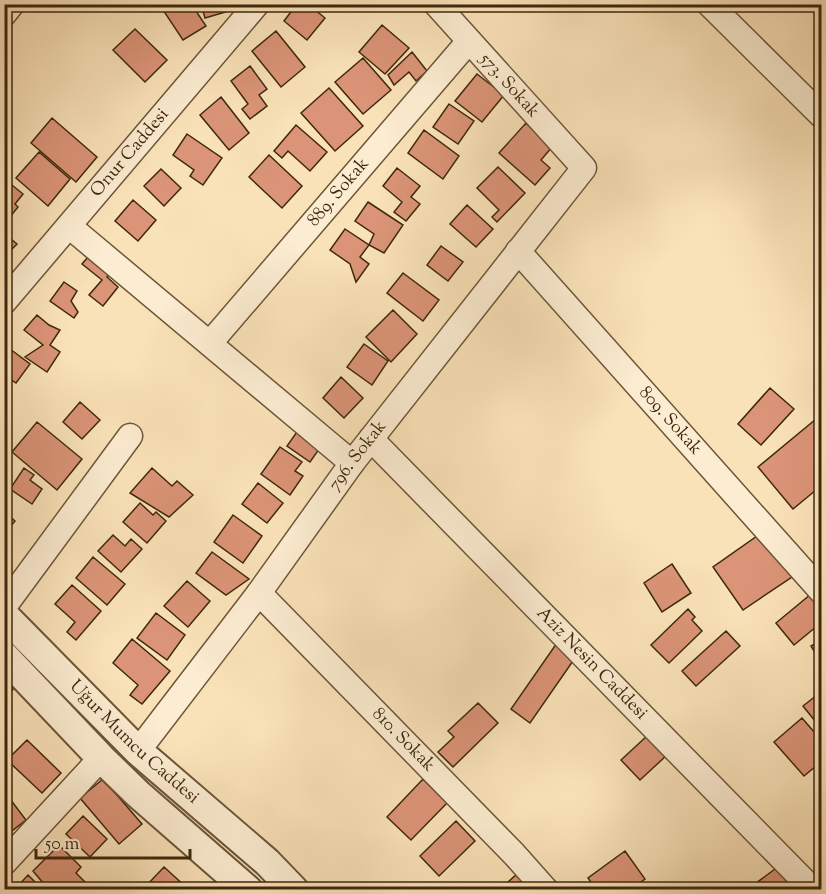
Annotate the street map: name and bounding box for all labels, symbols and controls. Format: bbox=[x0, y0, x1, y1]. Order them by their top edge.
street label: 573. Sokak bbox=[472, 47, 545, 124]
street label: Onur Caddesi bbox=[85, 103, 176, 204]
street label: 889. Sokak bbox=[302, 152, 376, 233]
street label: 809. Sokak bbox=[632, 381, 708, 461]
street label: 796. Sokak bbox=[323, 415, 394, 497]
street label: Aziz Nesin Caddesi bbox=[530, 602, 653, 726]
street label: Uğur Mumcu Caddesi bbox=[63, 675, 204, 811]
street label: 810. Sokak bbox=[365, 702, 441, 778]
scale bar bbox=[36, 822, 190, 860]
text: 50 m bbox=[44, 832, 80, 858]

